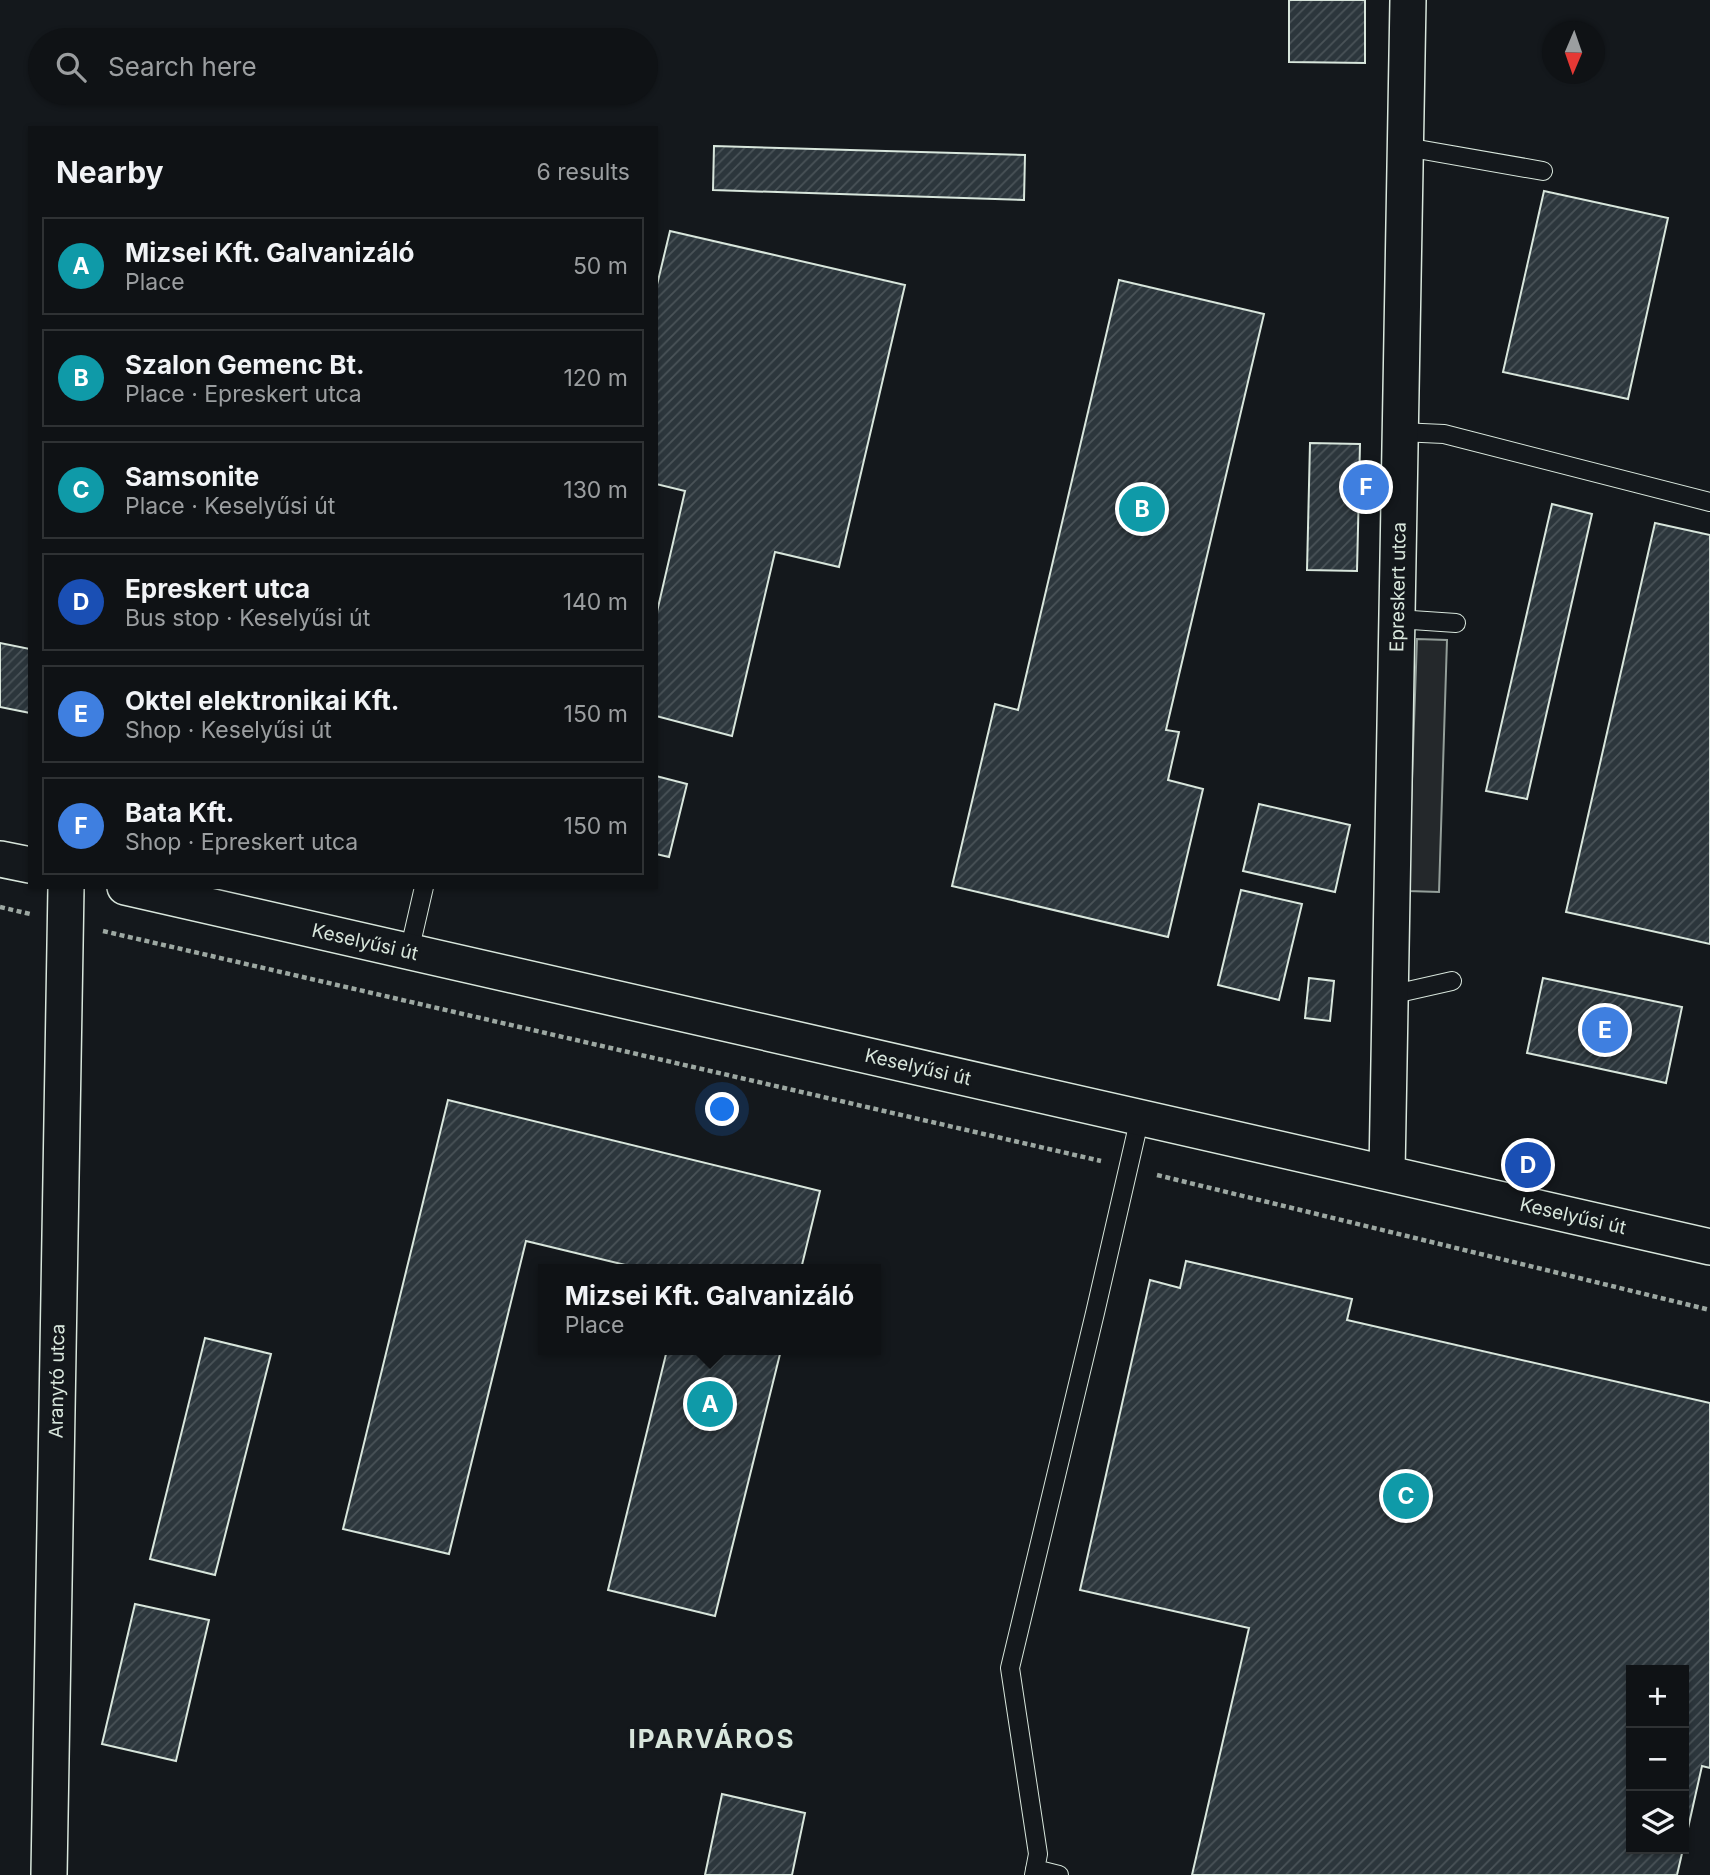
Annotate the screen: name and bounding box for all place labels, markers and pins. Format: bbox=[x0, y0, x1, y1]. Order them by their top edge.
pin: F bbox=[1343, 461, 1389, 513]
pin: B bbox=[1119, 483, 1165, 535]
pin: E bbox=[1582, 1004, 1628, 1056]
pin: D bbox=[1505, 1139, 1551, 1191]
pin: A bbox=[687, 1378, 733, 1430]
pin: C bbox=[1383, 1470, 1429, 1522]

